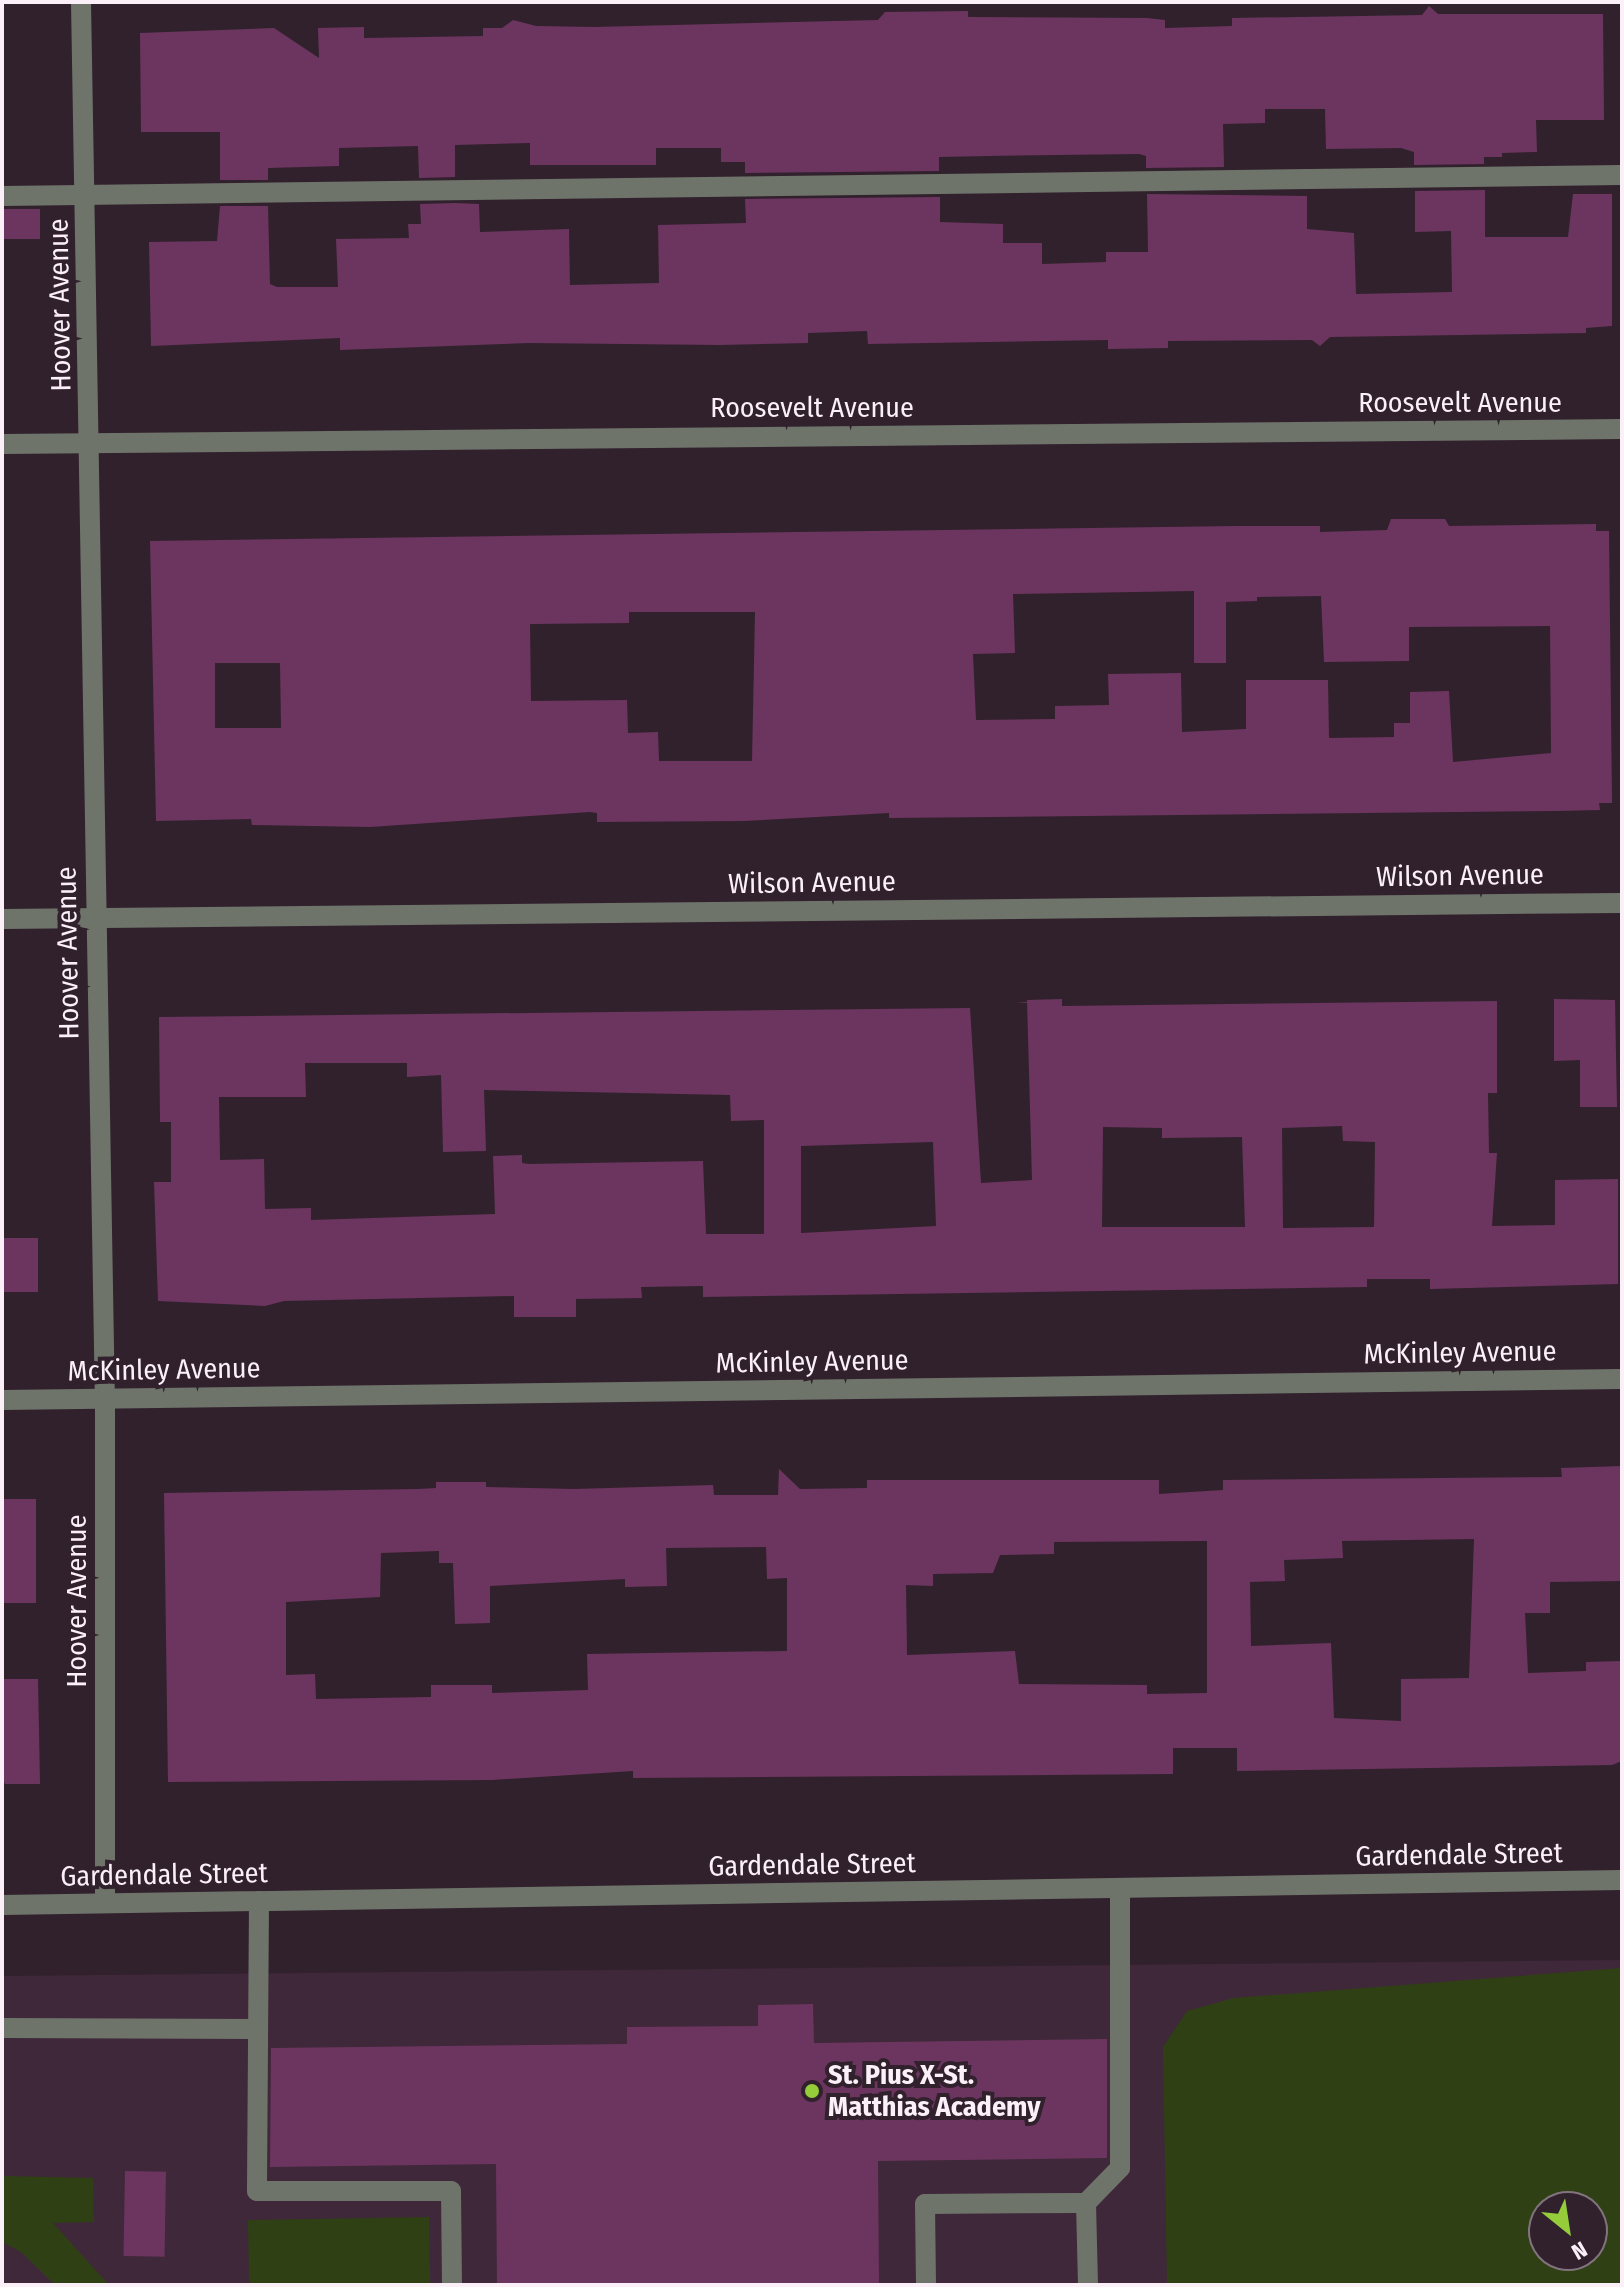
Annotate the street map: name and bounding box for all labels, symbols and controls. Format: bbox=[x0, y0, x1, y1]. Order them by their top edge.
street label: Hoover Avenue bbox=[42, 218, 78, 392]
street label: Roosevelt Avenue bbox=[1358, 386, 1562, 420]
street label: Roosevelt Avenue bbox=[710, 391, 914, 425]
street label: Wilson Avenue bbox=[1376, 858, 1544, 894]
street label: Wilson Avenue bbox=[728, 865, 896, 901]
street label: Hoover Avenue bbox=[50, 866, 86, 1040]
street label: McKinley Avenue bbox=[1363, 1335, 1557, 1371]
street label: McKinley Avenue bbox=[715, 1344, 909, 1380]
street label: McKinley Avenue bbox=[67, 1352, 261, 1388]
street label: Hoover Avenue bbox=[60, 1515, 94, 1687]
street label: Gardendale Street bbox=[1355, 1836, 1563, 1874]
street label: Gardendale Street bbox=[708, 1846, 916, 1884]
street label: Gardendale Street bbox=[60, 1856, 268, 1894]
place label: St. Pius X-St. Matthias Academy bbox=[828, 2058, 1041, 2124]
marker: St. Pius X-St. Matthias Academy bbox=[803, 2082, 821, 2100]
north arrow bbox=[1528, 2191, 1608, 2271]
text: N bbox=[1567, 2235, 1592, 2265]

